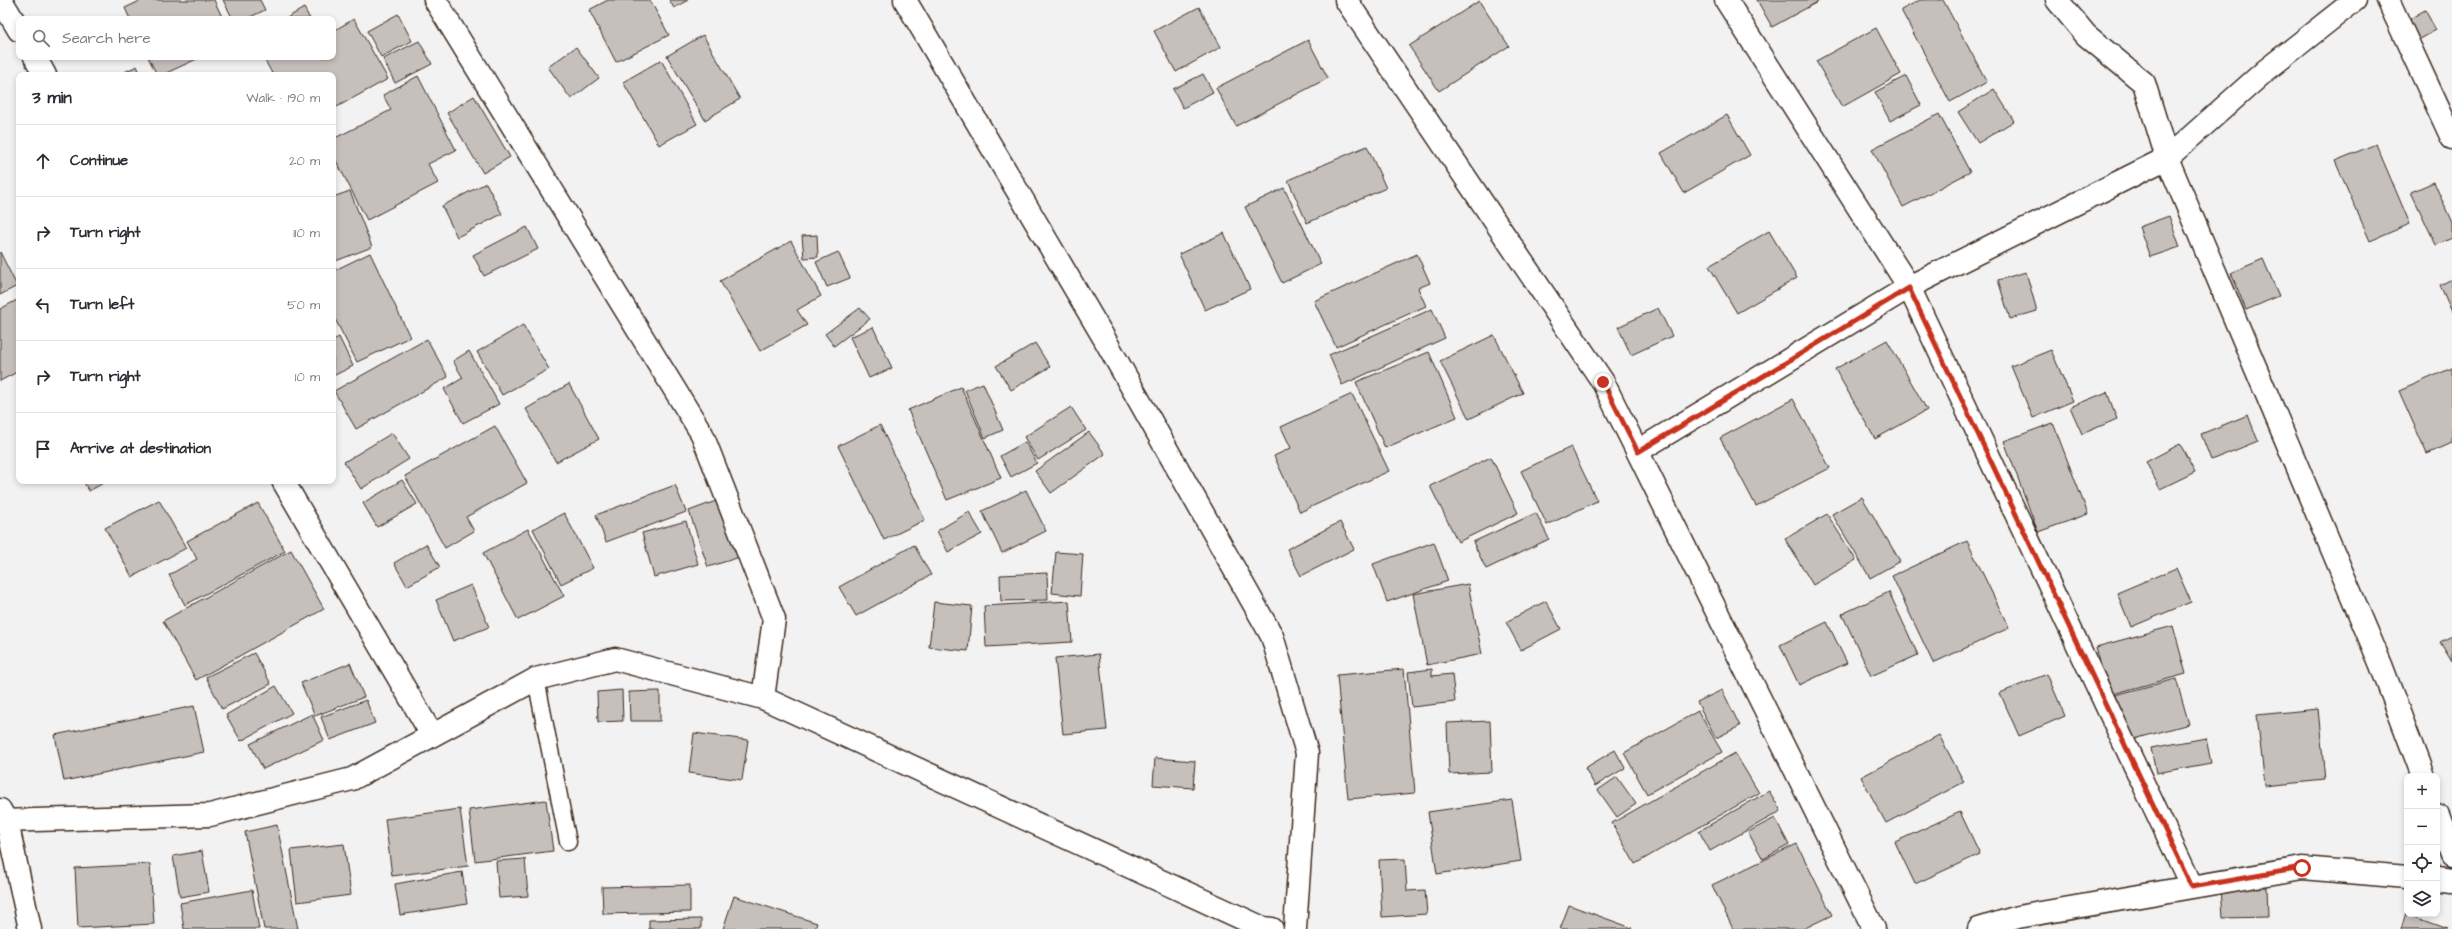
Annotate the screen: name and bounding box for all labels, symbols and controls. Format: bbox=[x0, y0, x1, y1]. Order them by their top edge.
search box bbox=[16, 16, 336, 60]
icon: search bbox=[30, 27, 52, 49]
text: Search here bbox=[62, 28, 151, 49]
text: 3 min bbox=[32, 86, 72, 110]
text: Walk · 190 m bbox=[246, 89, 320, 107]
icon: ahead bbox=[32, 150, 54, 172]
text: Continue bbox=[70, 150, 128, 171]
text: 20 m bbox=[289, 152, 320, 170]
icon: right bbox=[32, 222, 54, 244]
text: Turn right bbox=[70, 222, 141, 243]
text: 110 m bbox=[293, 224, 320, 242]
icon: left bbox=[32, 294, 54, 316]
text: Turn left bbox=[70, 294, 134, 315]
text: 50 m bbox=[287, 296, 320, 314]
icon: right bbox=[32, 366, 54, 388]
text: Turn right bbox=[70, 366, 141, 387]
text: 10 m bbox=[295, 368, 320, 386]
route end bbox=[1594, 373, 1612, 391]
icon: arrive bbox=[32, 438, 54, 460]
text: Arrive at destination bbox=[70, 438, 211, 459]
map controls bbox=[2404, 773, 2440, 917]
button: + bbox=[2404, 773, 2440, 809]
button: − bbox=[2404, 809, 2440, 845]
button: locate bbox=[2404, 845, 2440, 881]
route start bbox=[2293, 859, 2311, 877]
button: layers bbox=[2404, 881, 2440, 917]

